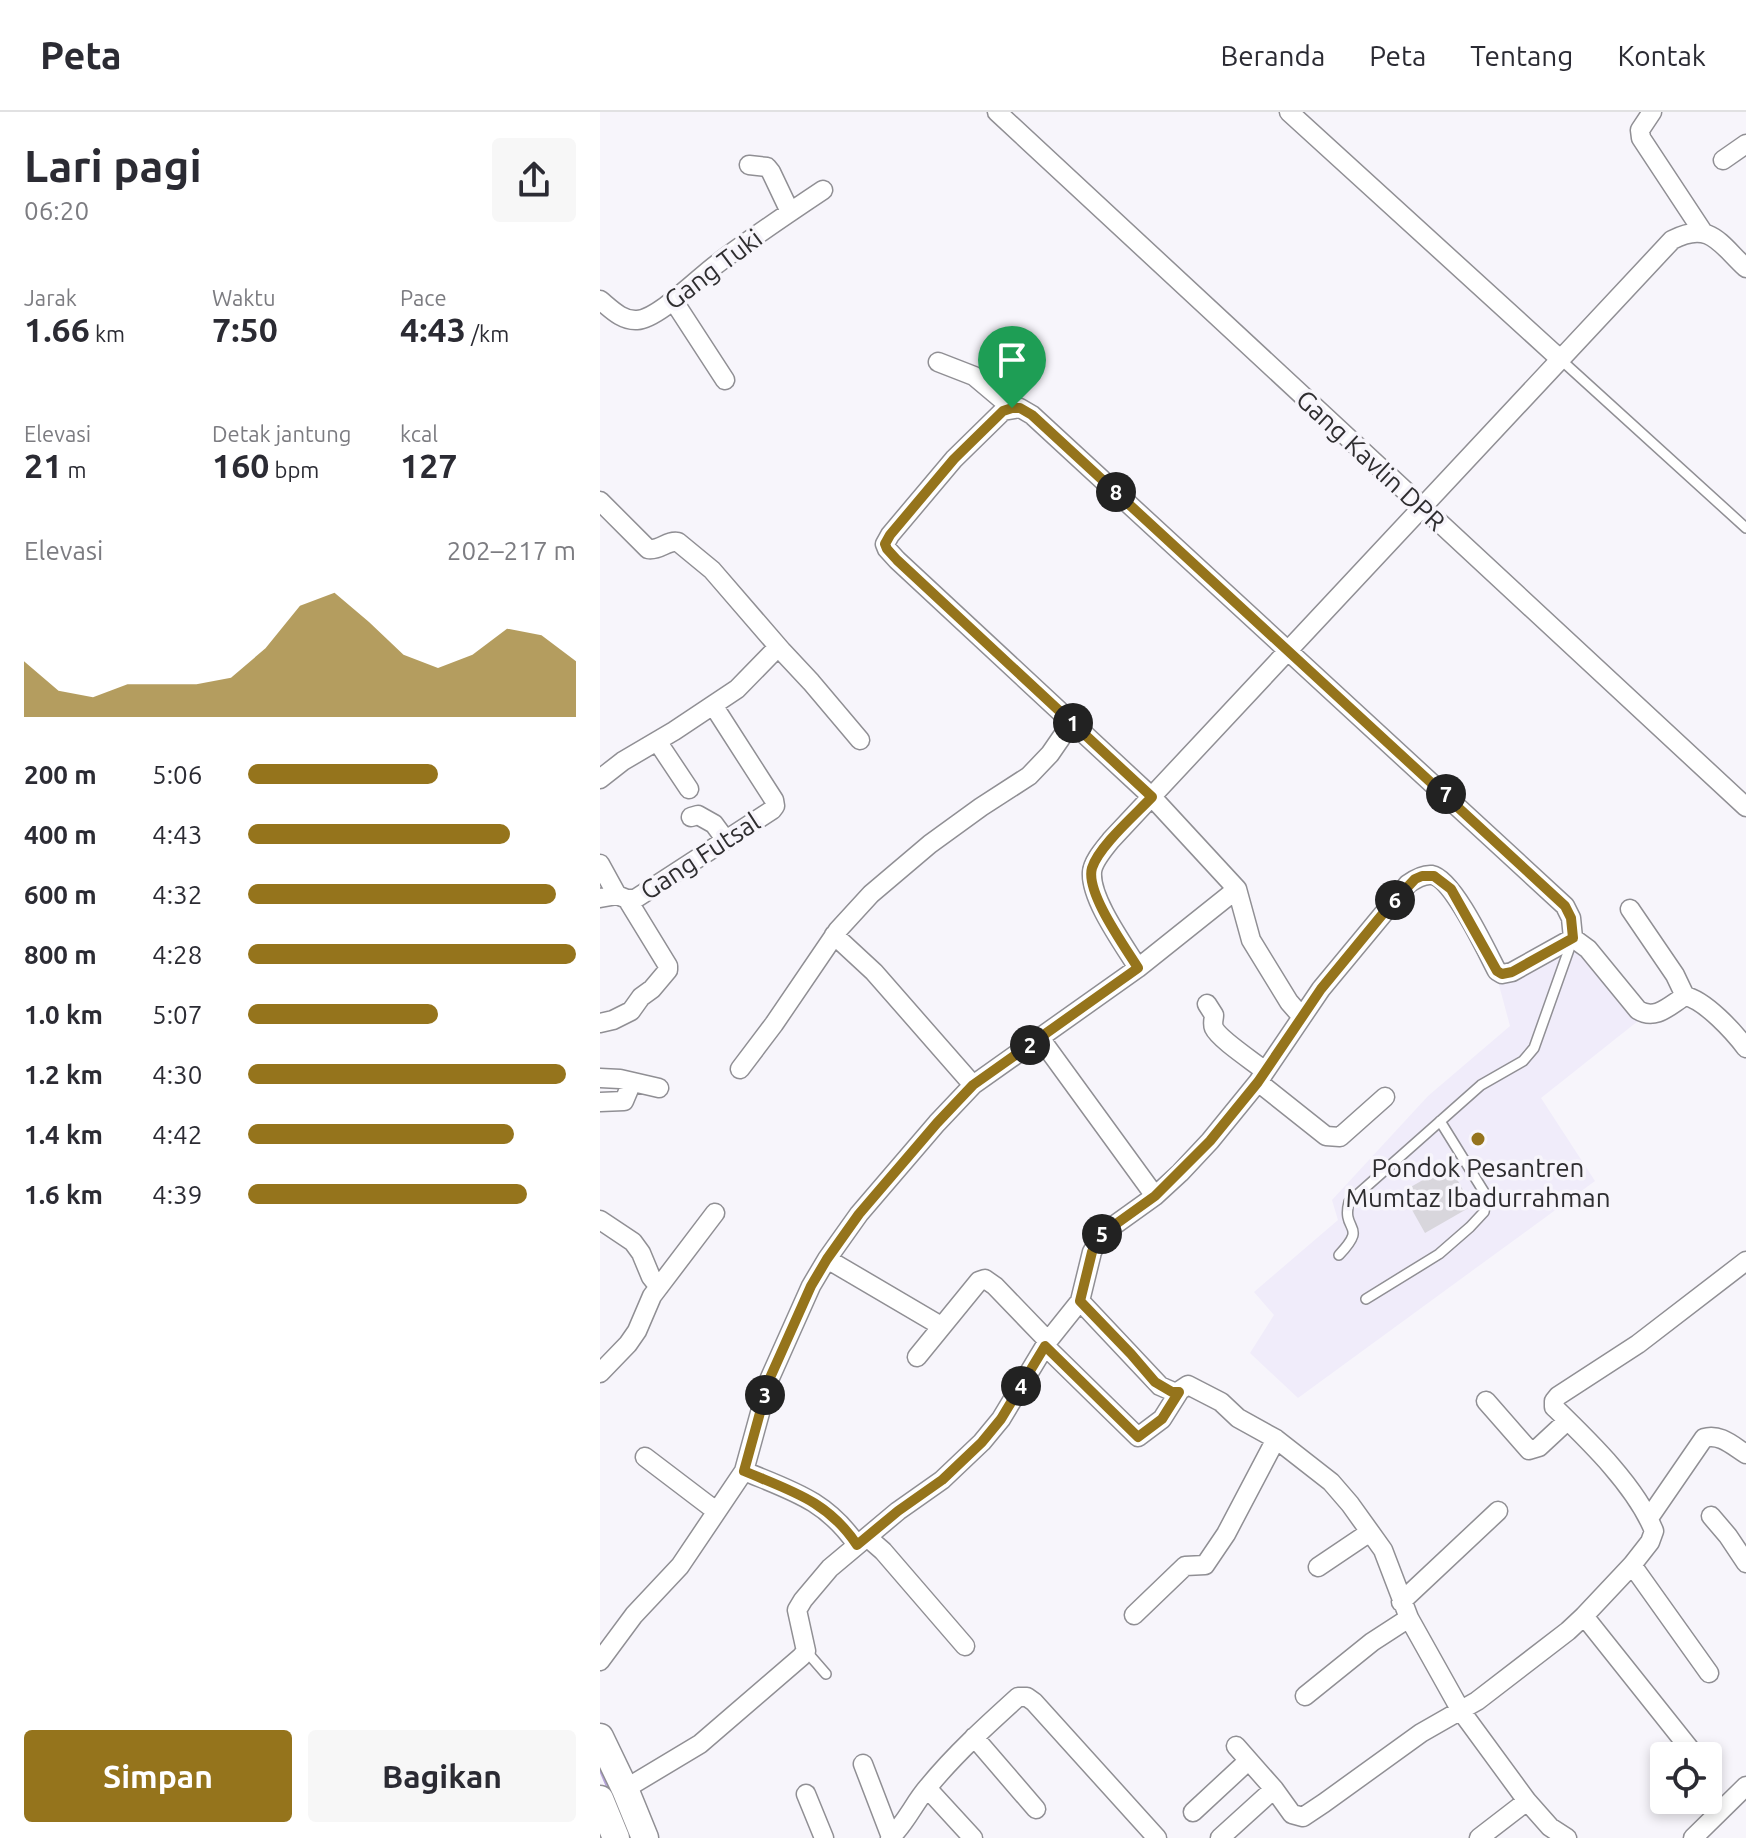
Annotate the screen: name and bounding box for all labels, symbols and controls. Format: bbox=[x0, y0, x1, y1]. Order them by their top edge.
text: Peta bbox=[40, 34, 122, 76]
text: Beranda bbox=[1220, 40, 1325, 71]
text: Peta bbox=[1369, 40, 1426, 71]
text: Tentang bbox=[1470, 40, 1573, 71]
text: Kontak bbox=[1617, 40, 1706, 71]
button: share bbox=[492, 138, 576, 222]
text: Lari pagi bbox=[24, 141, 202, 190]
text: 06:20 bbox=[24, 196, 89, 225]
street label: Gang Tuki bbox=[659, 223, 767, 315]
text: Jarak bbox=[24, 285, 77, 310]
text: Waktu bbox=[212, 285, 276, 310]
text: Pace bbox=[400, 285, 447, 310]
text: 1.66 bbox=[24, 310, 90, 348]
text: 7:50 bbox=[212, 310, 278, 348]
text: 4:43 bbox=[400, 310, 466, 348]
text: km bbox=[90, 321, 125, 346]
text: /km bbox=[466, 321, 509, 346]
pin bbox=[978, 326, 1046, 408]
icon: arrive bbox=[990, 338, 1034, 382]
street label: Gang Kavlin DPR bbox=[1291, 384, 1451, 536]
text: Elevasi bbox=[24, 421, 91, 446]
text: Detak jantung bbox=[212, 421, 351, 446]
text: kcal bbox=[400, 421, 438, 446]
text: 21 bbox=[24, 446, 62, 484]
text: 160 bbox=[212, 446, 270, 484]
text: 127 bbox=[400, 446, 458, 484]
text: m bbox=[62, 457, 86, 482]
text: bpm bbox=[270, 457, 319, 482]
pin: 8 bbox=[1096, 472, 1136, 512]
text: 8 bbox=[1110, 479, 1122, 504]
text: Elevasi bbox=[24, 536, 103, 565]
text: 202–217 m bbox=[447, 536, 576, 565]
pin: 1 bbox=[1053, 703, 1093, 743]
text: 1 bbox=[1067, 710, 1079, 735]
text: 200 m bbox=[24, 760, 97, 789]
text: 5:06 bbox=[152, 760, 202, 789]
pin: 7 bbox=[1426, 774, 1466, 814]
text: 7 bbox=[1440, 781, 1452, 806]
street label: Gang Futsal bbox=[635, 807, 765, 905]
text: 400 m bbox=[24, 820, 97, 849]
text: 4:43 bbox=[152, 820, 202, 849]
text: 600 m bbox=[24, 880, 97, 909]
text: 4:32 bbox=[152, 880, 202, 909]
pin: 6 bbox=[1375, 880, 1415, 920]
text: 6 bbox=[1389, 887, 1401, 912]
text: 800 m bbox=[24, 940, 97, 969]
text: 4:28 bbox=[152, 940, 202, 969]
text: 1.0 km bbox=[24, 1000, 103, 1029]
text: 5:07 bbox=[152, 1000, 202, 1029]
pin: 2 bbox=[1010, 1025, 1050, 1065]
text: 2 bbox=[1024, 1032, 1036, 1057]
text: 1.2 km bbox=[24, 1060, 103, 1089]
text: 4:30 bbox=[152, 1060, 202, 1089]
text: 1.4 km bbox=[24, 1120, 103, 1149]
text: 4:42 bbox=[152, 1120, 202, 1149]
marker: Pondok Pesantren Mumtaz Ibadurrahman bbox=[1469, 1130, 1487, 1148]
place label: Pondok Pesantren Mumtaz Ibadurrahman bbox=[1345, 1153, 1611, 1212]
text: 1.6 km bbox=[24, 1180, 103, 1209]
text: 4:39 bbox=[152, 1180, 202, 1209]
pin: 5 bbox=[1082, 1214, 1122, 1254]
text: 5 bbox=[1096, 1221, 1108, 1246]
pin: 4 bbox=[1001, 1366, 1041, 1406]
text: 4 bbox=[1015, 1373, 1027, 1398]
pin: 3 bbox=[745, 1375, 785, 1415]
text: 3 bbox=[759, 1382, 771, 1407]
button: Simpan bbox=[24, 1730, 292, 1822]
button: Bagikan bbox=[308, 1730, 576, 1822]
map controls bbox=[1650, 1742, 1722, 1814]
button: locate bbox=[1650, 1742, 1722, 1814]

